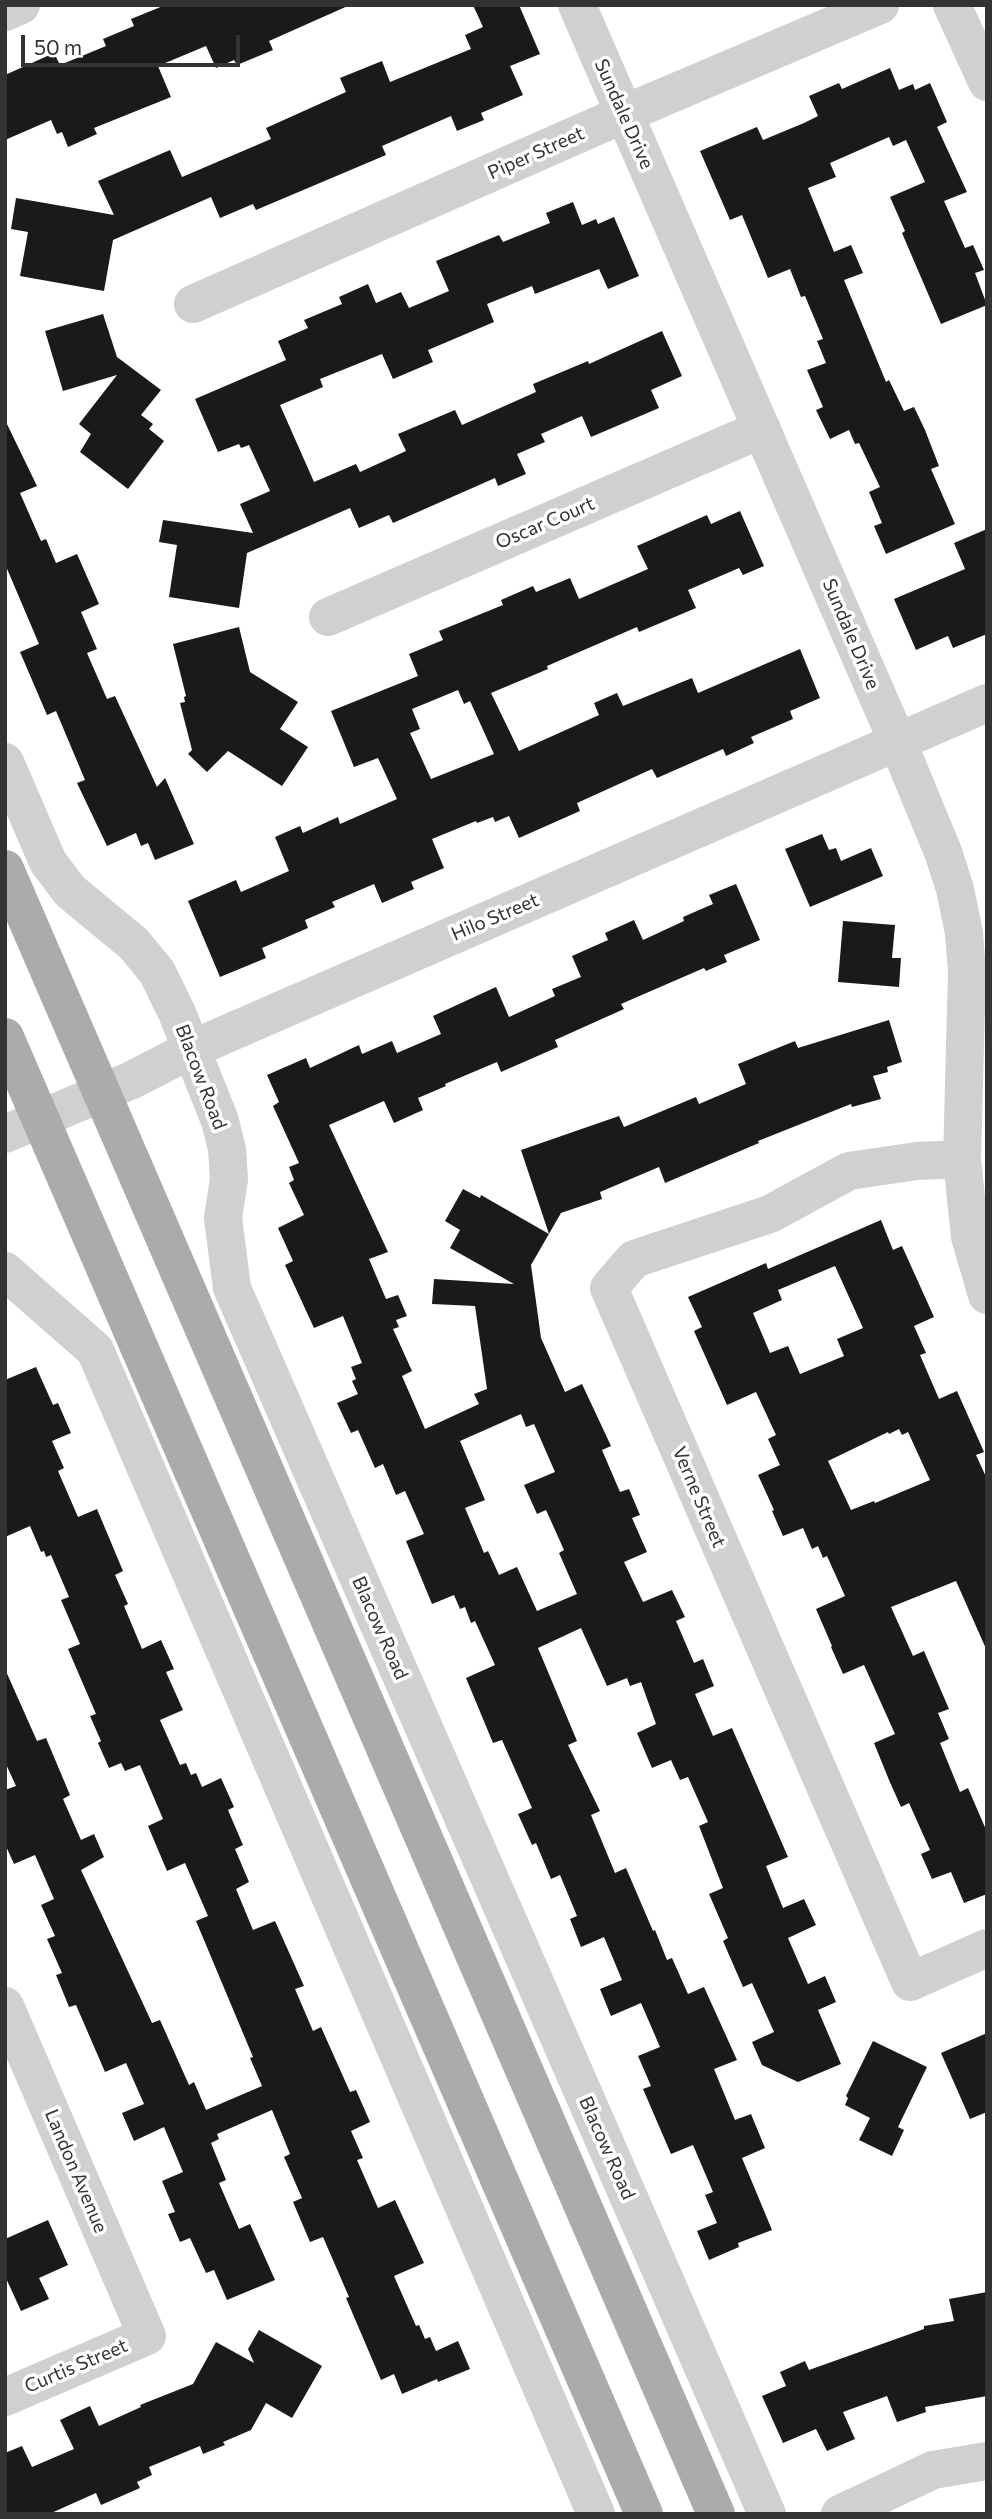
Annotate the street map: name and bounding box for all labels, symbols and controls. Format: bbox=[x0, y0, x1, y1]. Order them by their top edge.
scale bar bbox=[24, 21, 243, 65]
text: 50 m bbox=[34, 34, 82, 59]
street label: Sundale Drive bbox=[590, 55, 658, 173]
street label: Piper Street bbox=[484, 122, 588, 184]
street label: Oscar Court bbox=[492, 492, 598, 554]
street label: Sundale Drive bbox=[817, 575, 885, 693]
street label: Hilo Street bbox=[448, 888, 542, 946]
street label: Blacow Road bbox=[171, 1021, 231, 1133]
street label: Verne Street bbox=[667, 1443, 731, 1551]
street label: Blacow Road bbox=[347, 1573, 413, 1683]
street label: Blacow Road bbox=[574, 2093, 640, 2203]
street label: Landon Avenue bbox=[40, 2106, 112, 2236]
street label: Curtis Street bbox=[21, 2334, 131, 2398]

